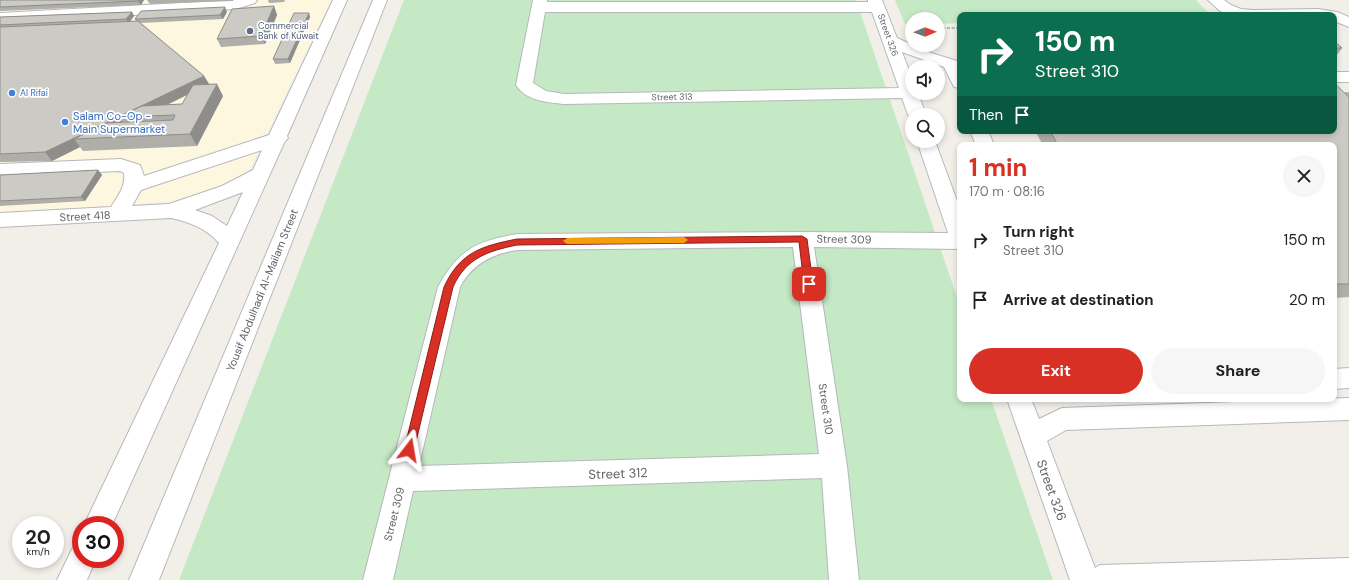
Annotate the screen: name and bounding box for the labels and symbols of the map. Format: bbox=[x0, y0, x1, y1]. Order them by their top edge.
street label: Street 326 bbox=[875, 12, 901, 58]
north arrow bbox=[905, 12, 945, 52]
place label: Commercial Bank of Kuwait bbox=[258, 20, 319, 42]
marker: Commercial Bank of Kuwait bbox=[245, 26, 255, 36]
place label: Al Rifai bbox=[20, 87, 48, 99]
marker: Al Rifai bbox=[7, 88, 17, 98]
street label: Street 313 bbox=[651, 91, 693, 103]
place label: Salam Co-Op - Main Supermarket bbox=[73, 109, 165, 136]
marker: Salam Co-Op - Main Supermarket bbox=[60, 117, 70, 127]
street label: Yousif Abdulhadi Al-Mailam Street bbox=[223, 207, 301, 373]
street label: Street 418 bbox=[59, 208, 111, 224]
street label: Street 309 bbox=[816, 232, 872, 246]
pin bbox=[792, 267, 826, 301]
street label: Street 310 bbox=[815, 383, 837, 435]
position arrow bbox=[388, 429, 430, 471]
street label: Street 326 bbox=[1033, 457, 1070, 523]
street label: Street 312 bbox=[588, 464, 648, 483]
street label: Street 309 bbox=[381, 486, 407, 542]
speed limit sign: 30 bbox=[72, 516, 124, 568]

